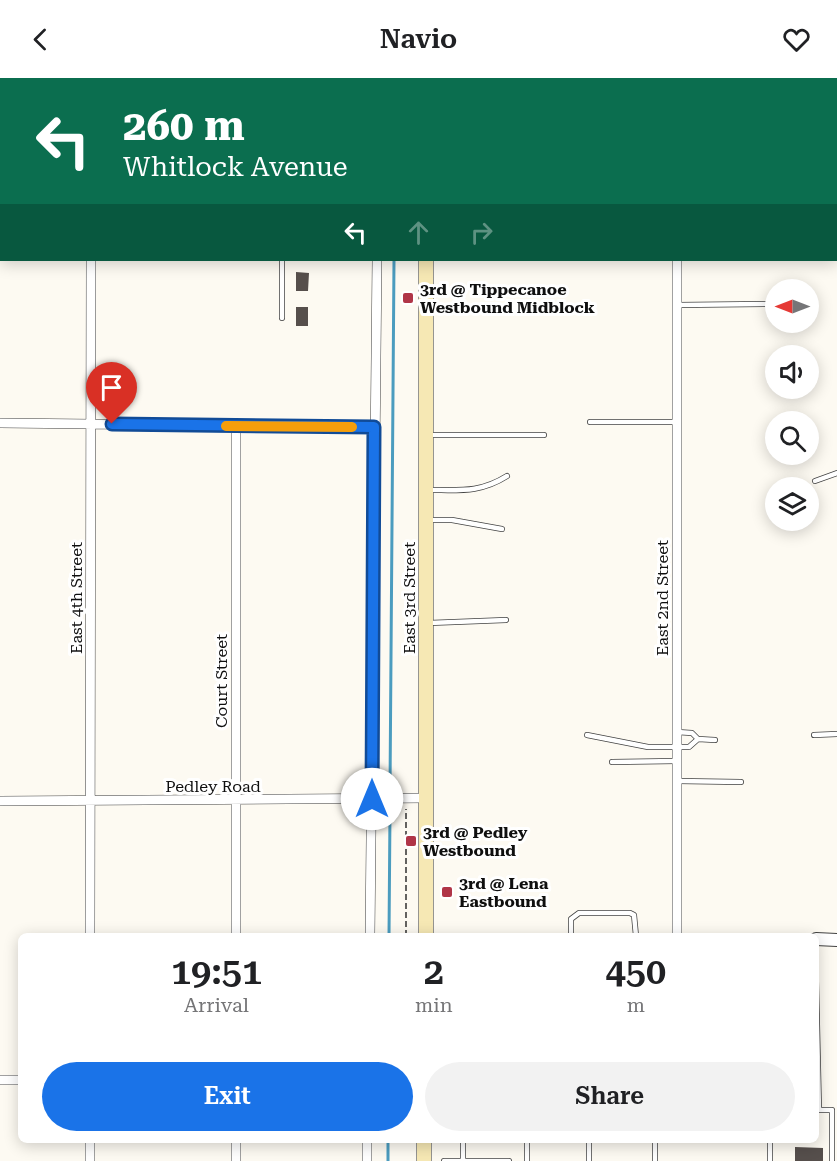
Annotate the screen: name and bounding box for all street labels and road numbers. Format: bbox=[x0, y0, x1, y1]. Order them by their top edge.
street label: East 2nd Street bbox=[653, 540, 672, 656]
street label: East 4th Street bbox=[67, 542, 86, 654]
street label: East 3rd Street bbox=[400, 542, 419, 654]
street label: Court Street bbox=[212, 634, 231, 728]
street label: Pedley Road bbox=[165, 777, 261, 796]

